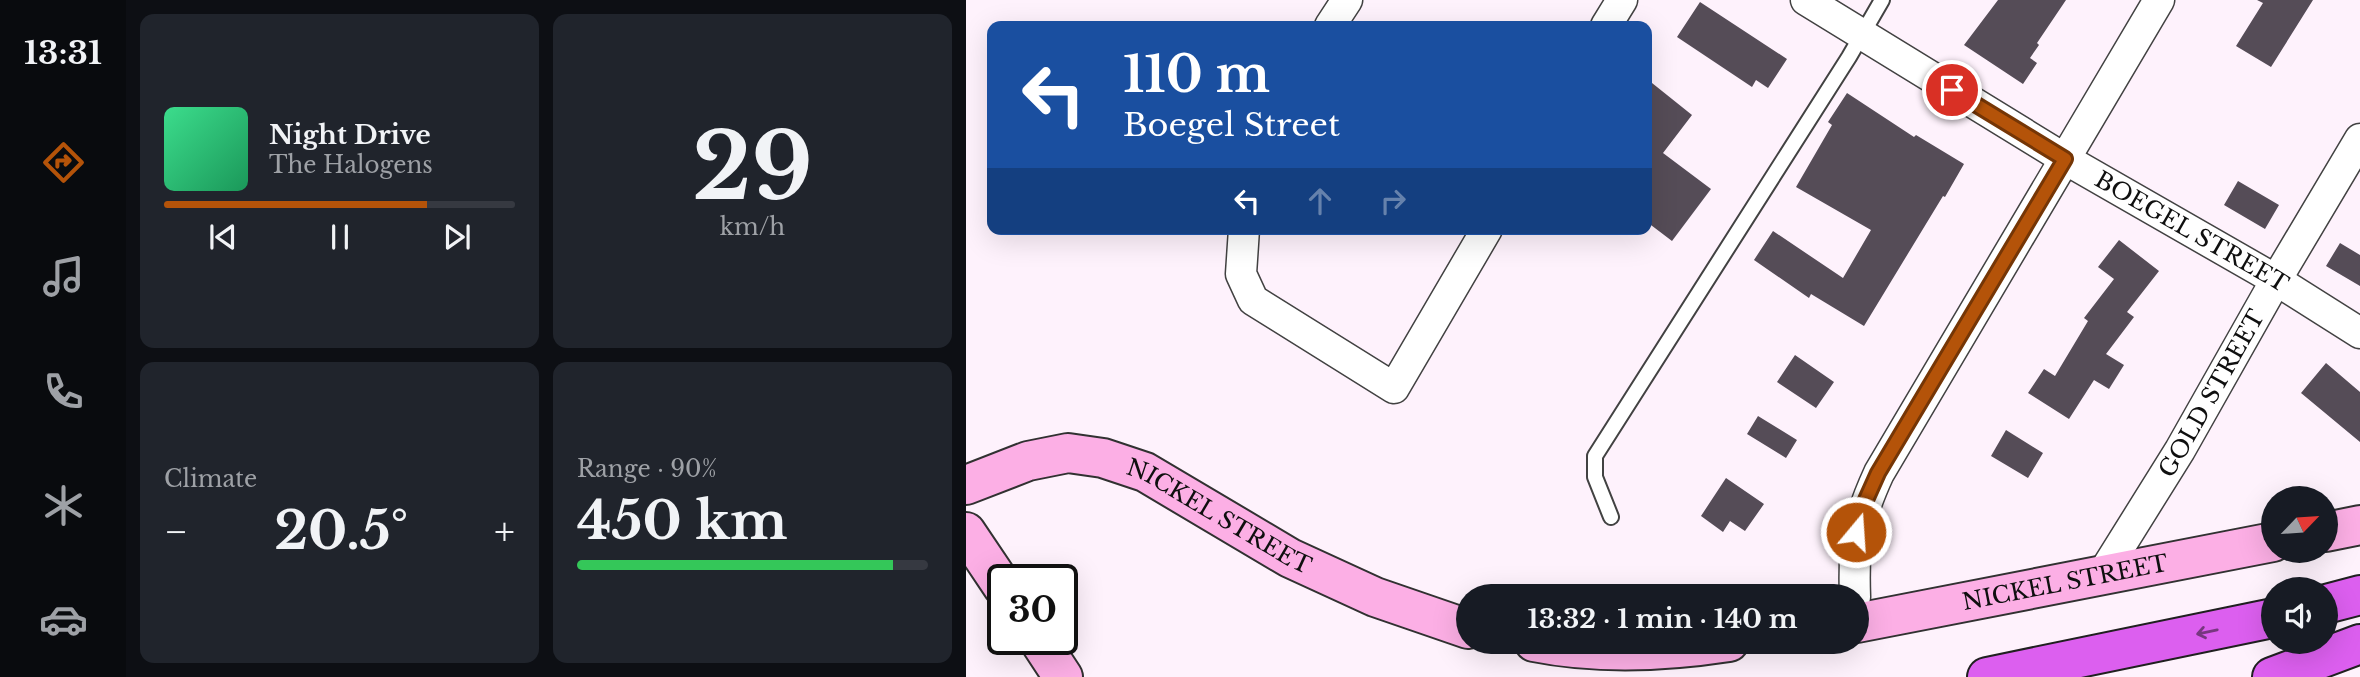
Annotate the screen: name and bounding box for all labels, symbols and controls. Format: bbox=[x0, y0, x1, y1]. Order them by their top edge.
text: 13:31 bbox=[24, 33, 102, 73]
text: 110 m bbox=[1123, 44, 1270, 105]
icon: left bbox=[1008, 49, 1099, 140]
pin bbox=[1922, 60, 1982, 120]
icon: arrive bbox=[1933, 71, 1971, 109]
text: Boegel Street bbox=[1123, 105, 1340, 145]
text: 29 bbox=[692, 111, 813, 224]
text: Night Drive bbox=[269, 119, 431, 151]
icon: directions bbox=[39, 138, 88, 187]
text: The Halogens bbox=[269, 151, 433, 179]
street label: BOEGEL STREET bbox=[2090, 165, 2294, 299]
icon: left bbox=[1228, 182, 1266, 220]
icon: ahead bbox=[1301, 182, 1339, 220]
icon: right bbox=[1374, 182, 1412, 220]
text: km/h bbox=[720, 213, 785, 241]
icon: previous bbox=[204, 218, 242, 256]
icon: pause bbox=[321, 218, 359, 256]
icon: next bbox=[438, 218, 476, 256]
icon: music bbox=[39, 252, 88, 301]
street label: GOLD STREET bbox=[2152, 304, 2271, 482]
icon: phone bbox=[39, 367, 88, 416]
street label: NICKEL STREET bbox=[1123, 453, 1316, 580]
text: Range · 90% bbox=[577, 455, 717, 483]
text: Climate bbox=[164, 465, 257, 493]
icon: climate bbox=[39, 481, 88, 530]
north arrow bbox=[2261, 486, 2338, 564]
map controls bbox=[2261, 486, 2338, 654]
text: 450 km bbox=[577, 489, 788, 553]
position arrow bbox=[1819, 495, 1893, 569]
text: 20.5° bbox=[274, 499, 408, 563]
text: − bbox=[164, 508, 188, 555]
text: + bbox=[494, 508, 515, 555]
street label: NICKEL STREET bbox=[1960, 549, 2171, 616]
speed limit sign: 30 bbox=[987, 564, 1078, 655]
button: sound bbox=[2261, 577, 2338, 654]
icon: car bbox=[39, 595, 88, 644]
text: 13:32 · 1 min · 140 m bbox=[1527, 603, 1798, 635]
one-way arrow bbox=[2196, 626, 2219, 640]

